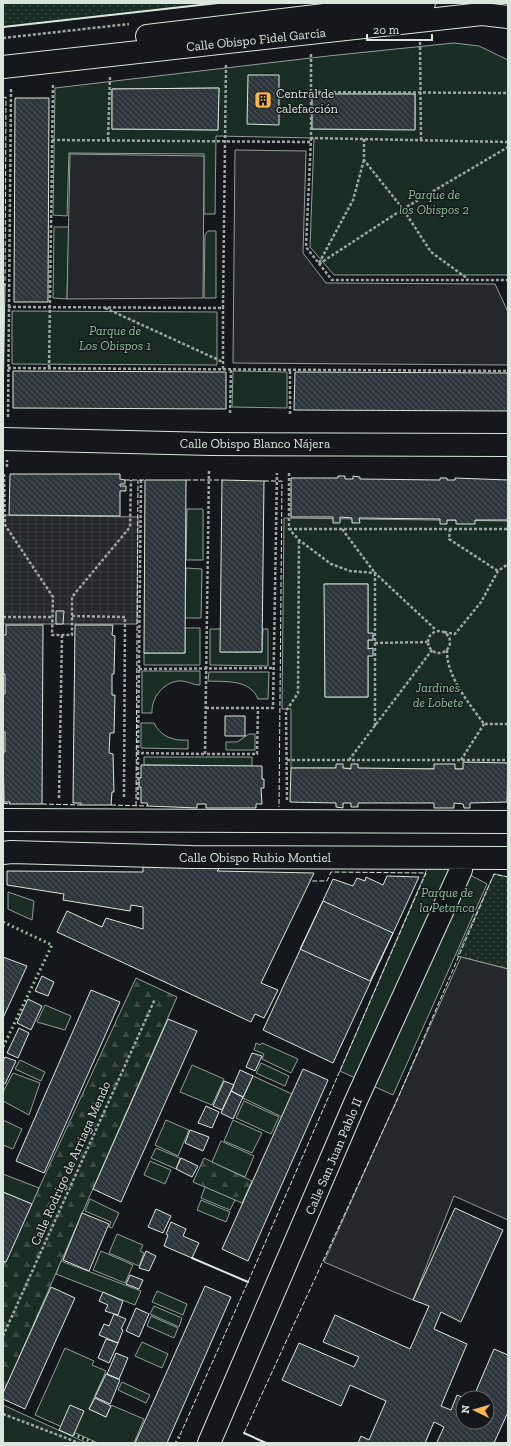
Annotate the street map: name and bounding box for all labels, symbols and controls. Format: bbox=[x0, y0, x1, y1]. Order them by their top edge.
scale bar bbox=[367, 16, 432, 42]
text: 20 m bbox=[373, 23, 400, 37]
street label: Calle Obispo Fidel García bbox=[185, 25, 327, 54]
place label: Central de calefacción bbox=[276, 86, 339, 116]
building icon: Central de calefacción bbox=[253, 90, 273, 110]
park label: Parque de los Obispos 2 bbox=[399, 187, 469, 217]
park label: Parque de Los Obispos 1 bbox=[79, 323, 151, 353]
street label: Calle Obispo Blanco Nájera bbox=[180, 436, 331, 452]
park label: Jardines de Lobete bbox=[413, 680, 464, 710]
street label: Calle Obispo Rubio Montiel bbox=[179, 850, 332, 865]
park label: Parque de la Petanca bbox=[419, 885, 475, 915]
street label: Calle Rodrigo de Arriaga Mendo bbox=[27, 1078, 114, 1248]
street label: Calle San Juan Pablo II bbox=[302, 1095, 365, 1217]
north arrow bbox=[455, 1390, 495, 1430]
text: N bbox=[459, 1404, 472, 1414]

